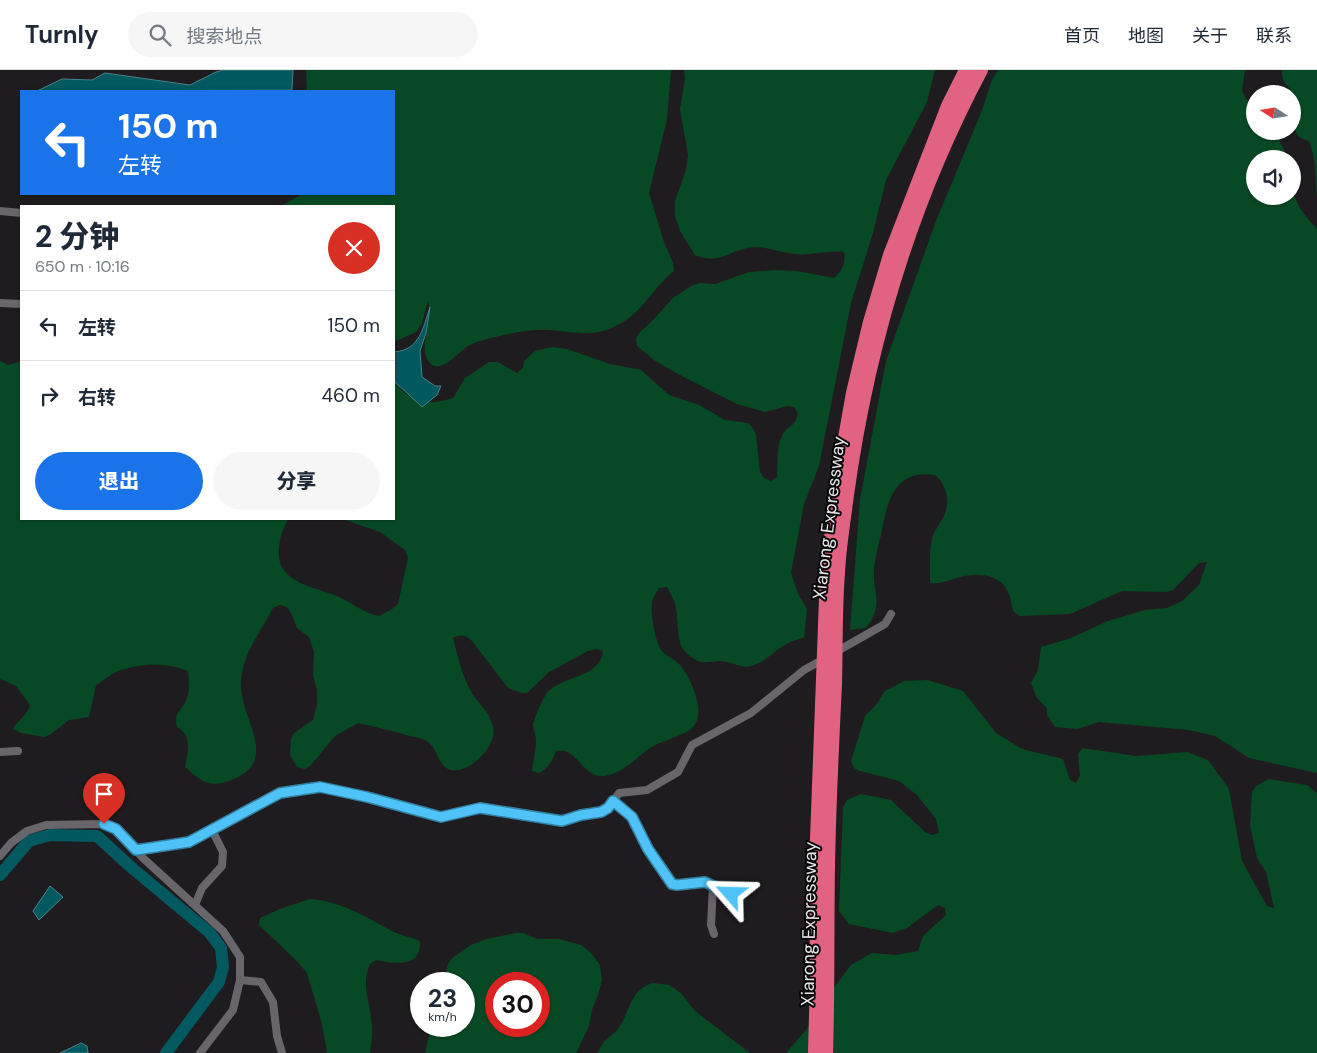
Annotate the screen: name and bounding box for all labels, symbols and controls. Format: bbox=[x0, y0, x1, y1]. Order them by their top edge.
search box bbox=[128, 12, 478, 57]
text: Turnly bbox=[25, 19, 98, 50]
icon: search bbox=[146, 21, 174, 49]
text: 搜索地点 bbox=[186, 24, 262, 49]
text: 首页 bbox=[1064, 24, 1100, 48]
text: 地图 bbox=[1128, 24, 1164, 48]
text: 关于 bbox=[1192, 24, 1228, 48]
text: 联系 bbox=[1256, 24, 1292, 48]
north arrow bbox=[1246, 85, 1301, 140]
map controls bbox=[1246, 85, 1301, 205]
text: 150 m bbox=[118, 103, 218, 149]
icon: left bbox=[35, 110, 100, 175]
button: sound bbox=[1246, 150, 1301, 205]
text: 左转 bbox=[118, 151, 162, 180]
text: 2 分钟 bbox=[35, 217, 119, 256]
button: close bbox=[328, 222, 380, 274]
text: 650 m · 10:16 bbox=[35, 256, 130, 277]
icon: left bbox=[35, 312, 63, 340]
text: 150 m bbox=[328, 313, 380, 338]
text: 左转 bbox=[78, 315, 116, 340]
icon: right bbox=[35, 382, 63, 410]
text: 460 m bbox=[322, 383, 380, 408]
text: 右转 bbox=[78, 385, 116, 410]
street label: Xiarong Expressway bbox=[807, 435, 851, 601]
button: 退出 bbox=[35, 452, 203, 510]
button: 分享 bbox=[213, 452, 380, 510]
pin bbox=[83, 773, 125, 824]
icon: arrive bbox=[90, 780, 118, 808]
street label: Xiarong Expressway bbox=[796, 841, 822, 1007]
position arrow bbox=[704, 867, 756, 919]
speed limit sign: 30 bbox=[485, 972, 550, 1037]
text: 23 bbox=[428, 982, 457, 1015]
text: km/h bbox=[428, 1009, 457, 1025]

